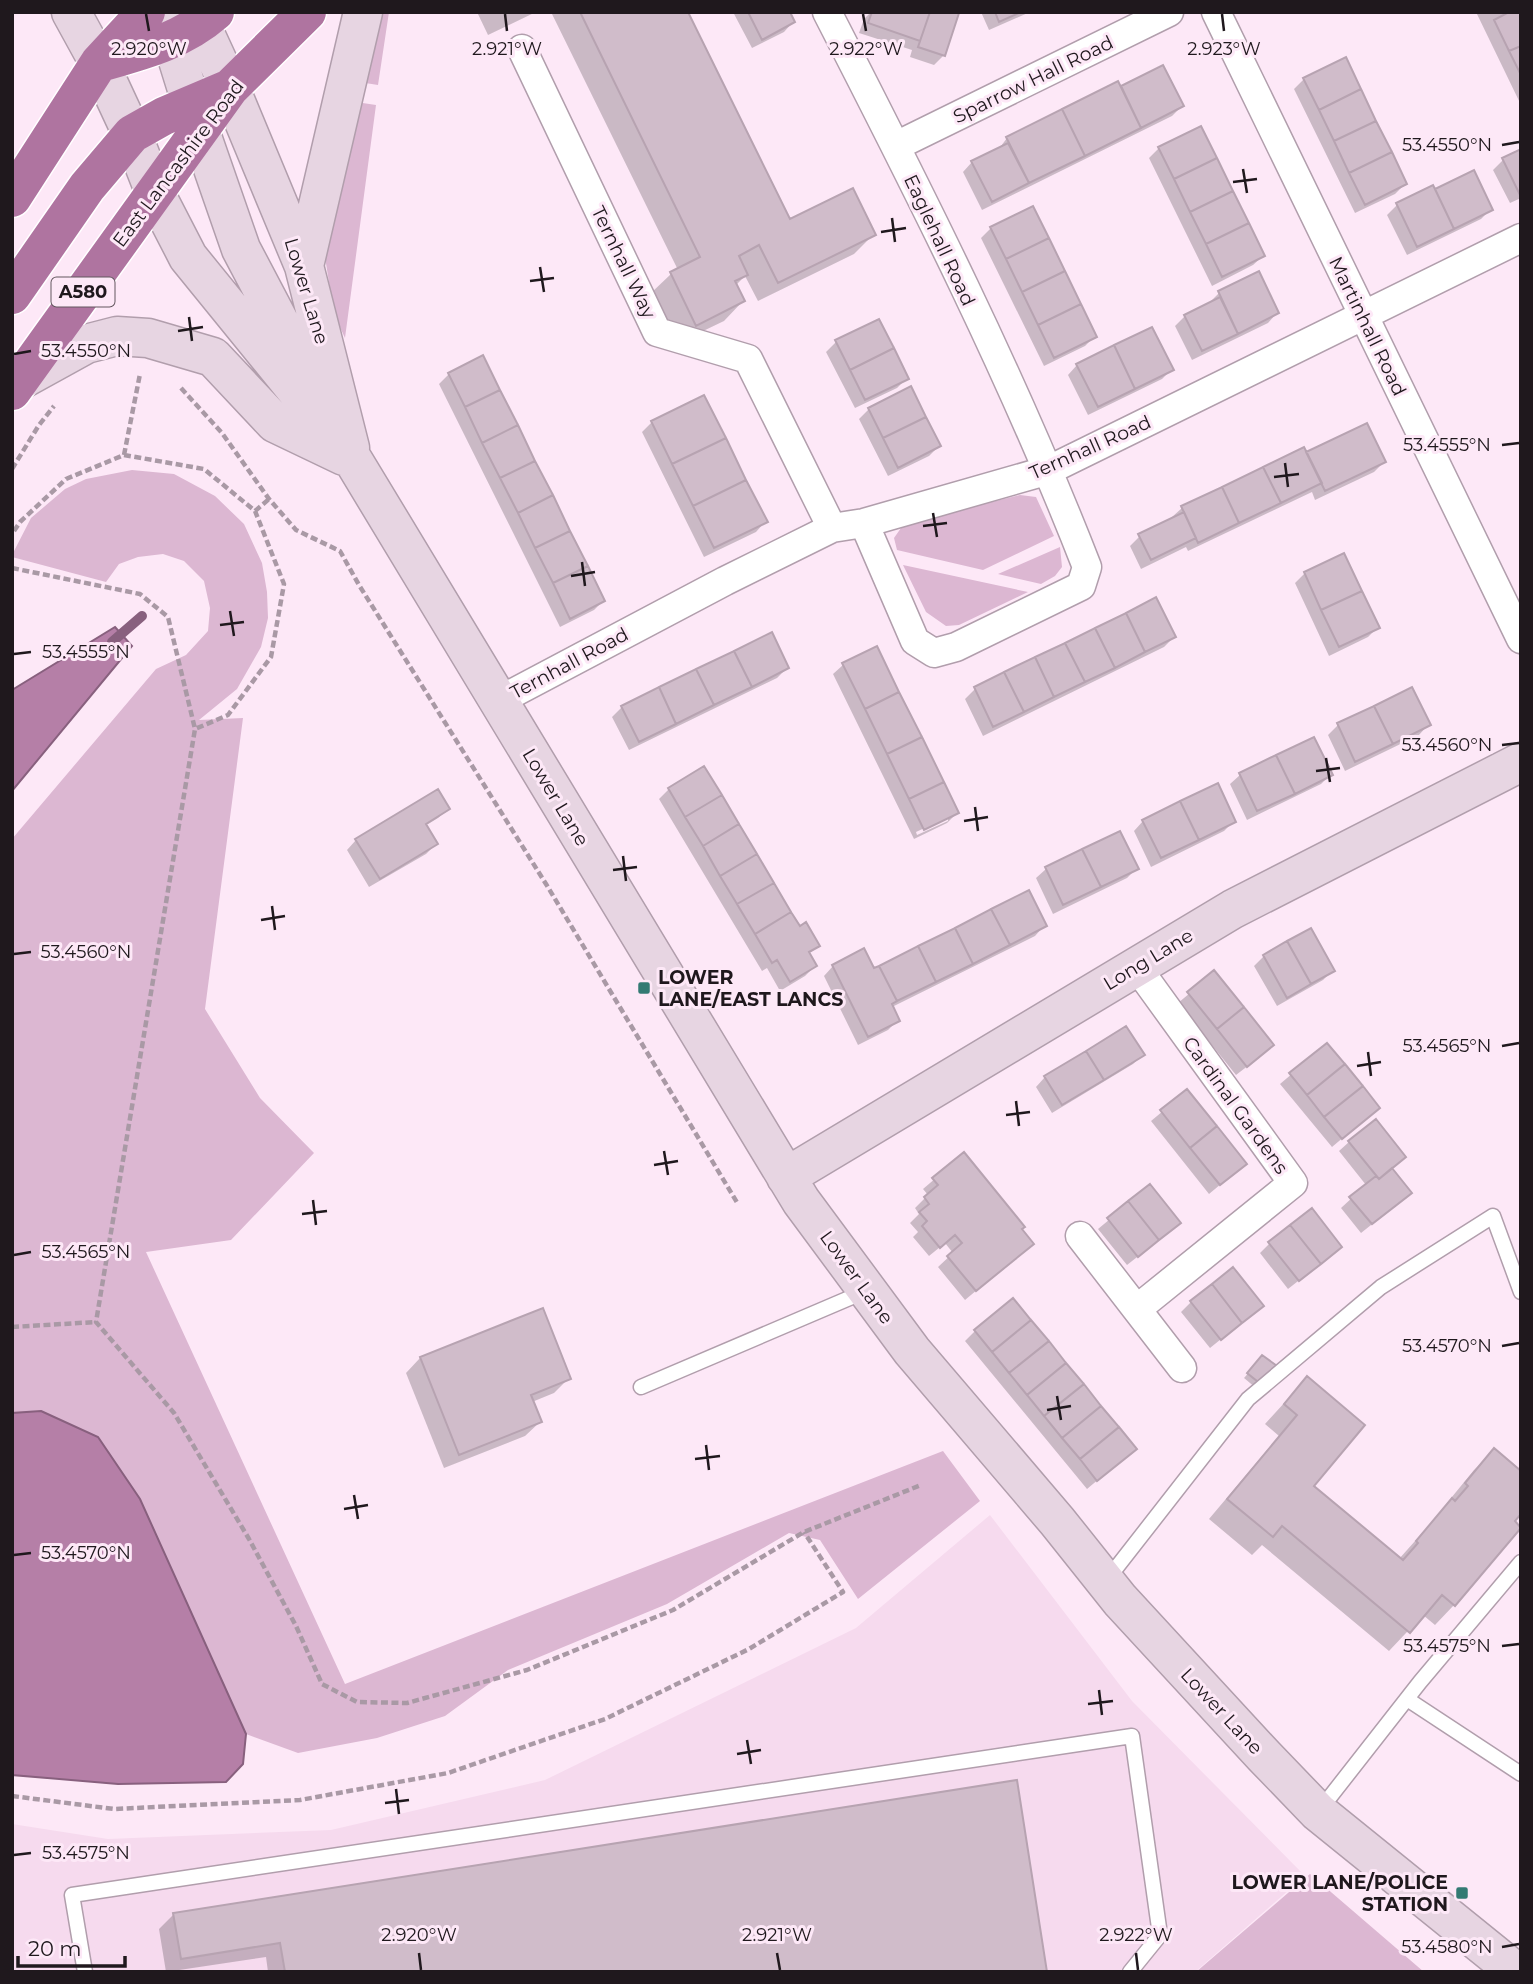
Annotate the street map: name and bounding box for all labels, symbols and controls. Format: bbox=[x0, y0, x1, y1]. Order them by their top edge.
street label: Sparrow Hall Road bbox=[949, 31, 1117, 128]
text: 2.920°W bbox=[111, 38, 187, 60]
text: 2.921°W bbox=[472, 38, 542, 60]
text: 2.922°W bbox=[829, 38, 903, 60]
text: 2.923°W bbox=[1187, 38, 1261, 60]
street label: East Lancashire Road bbox=[108, 75, 249, 252]
text: 53.4550°N bbox=[1402, 134, 1492, 156]
street label: Eaglehall Road bbox=[899, 171, 980, 310]
street label: Ternhall Way bbox=[586, 202, 661, 323]
street label: Lower Lane bbox=[279, 235, 334, 347]
street label: Martinhall Road bbox=[1324, 253, 1411, 400]
road number: A580 bbox=[52, 278, 114, 306]
text: 53.4550°N bbox=[41, 340, 131, 362]
street label: Ternhall Road bbox=[1026, 410, 1155, 485]
text: 53.4555°N bbox=[1403, 434, 1491, 456]
street label: Ternhall Road bbox=[506, 623, 632, 704]
text: 53.4555°N bbox=[42, 641, 130, 663]
text: 53.4560°N bbox=[1402, 734, 1492, 756]
street label: Lower Lane bbox=[517, 744, 594, 850]
street label: Long Lane bbox=[1099, 924, 1197, 995]
text: 53.4560°N bbox=[41, 941, 131, 963]
place label: LOWER LANE/EAST LANCS bbox=[658, 966, 843, 1011]
marker: LOWER LANE/EAST LANCS bbox=[636, 980, 652, 996]
street label: Cardinal Gardens bbox=[1178, 1032, 1293, 1178]
text: 53.4565°N bbox=[1403, 1035, 1491, 1057]
street label: Lower Lane bbox=[815, 1226, 898, 1329]
text: 53.4565°N bbox=[42, 1241, 130, 1263]
text: 53.4570°N bbox=[1402, 1335, 1492, 1357]
text: 53.4570°N bbox=[41, 1542, 131, 1564]
text: 53.4575°N bbox=[1403, 1635, 1491, 1657]
street label: Lower Lane bbox=[1176, 1663, 1268, 1759]
text: 53.4575°N bbox=[42, 1842, 130, 1864]
place label: LOWER LANE/POLICE STATION bbox=[1231, 1871, 1448, 1916]
marker: LOWER LANE/POLICE STATION bbox=[1454, 1885, 1470, 1901]
scale bar bbox=[18, 1924, 124, 1968]
text: 2.920°W bbox=[381, 1924, 457, 1946]
text: 2.921°W bbox=[742, 1924, 812, 1946]
text: 2.922°W bbox=[1099, 1924, 1173, 1946]
text: 20 m bbox=[28, 1936, 82, 1961]
text: 53.4580°N bbox=[1401, 1936, 1493, 1958]

